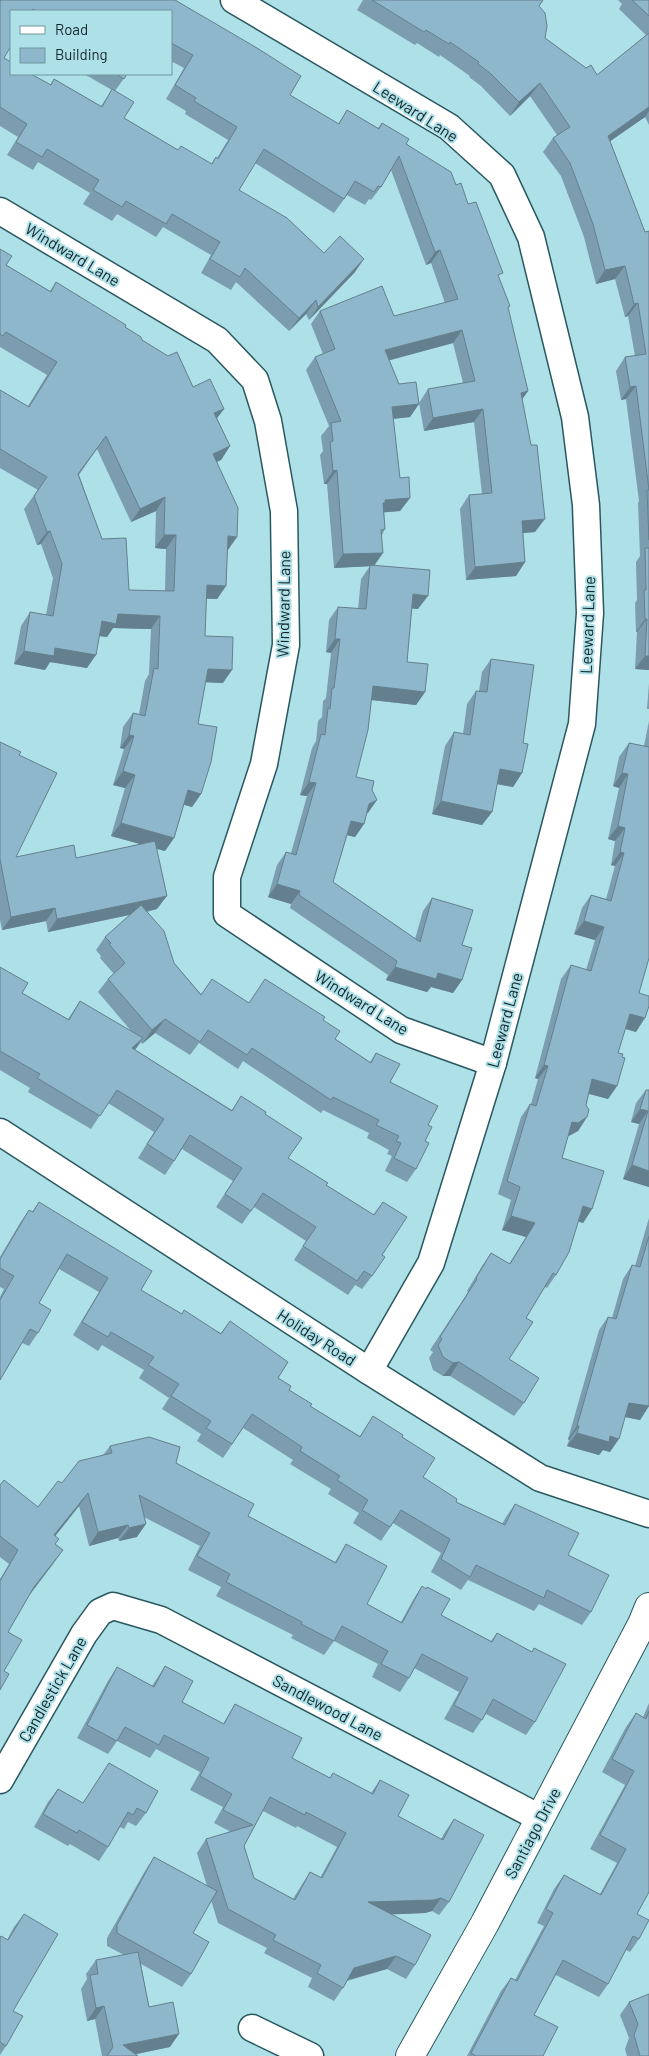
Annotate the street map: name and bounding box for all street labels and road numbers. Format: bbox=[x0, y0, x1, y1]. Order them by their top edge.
street label: Leeward Lane bbox=[370, 76, 462, 146]
street label: Windward Lane bbox=[22, 218, 124, 290]
street label: Windward Lane bbox=[273, 550, 293, 658]
street label: Leeward Lane bbox=[576, 576, 598, 674]
street label: Windward Lane bbox=[312, 966, 412, 1038]
street label: Leeward Lane bbox=[482, 970, 526, 1070]
street label: Holiday Road bbox=[274, 1305, 360, 1369]
street label: Candlestick Lane bbox=[14, 1633, 90, 1745]
street label: Sandlewood Lane bbox=[270, 1670, 386, 1744]
street label: Santiago Drive bbox=[500, 1784, 564, 1882]

